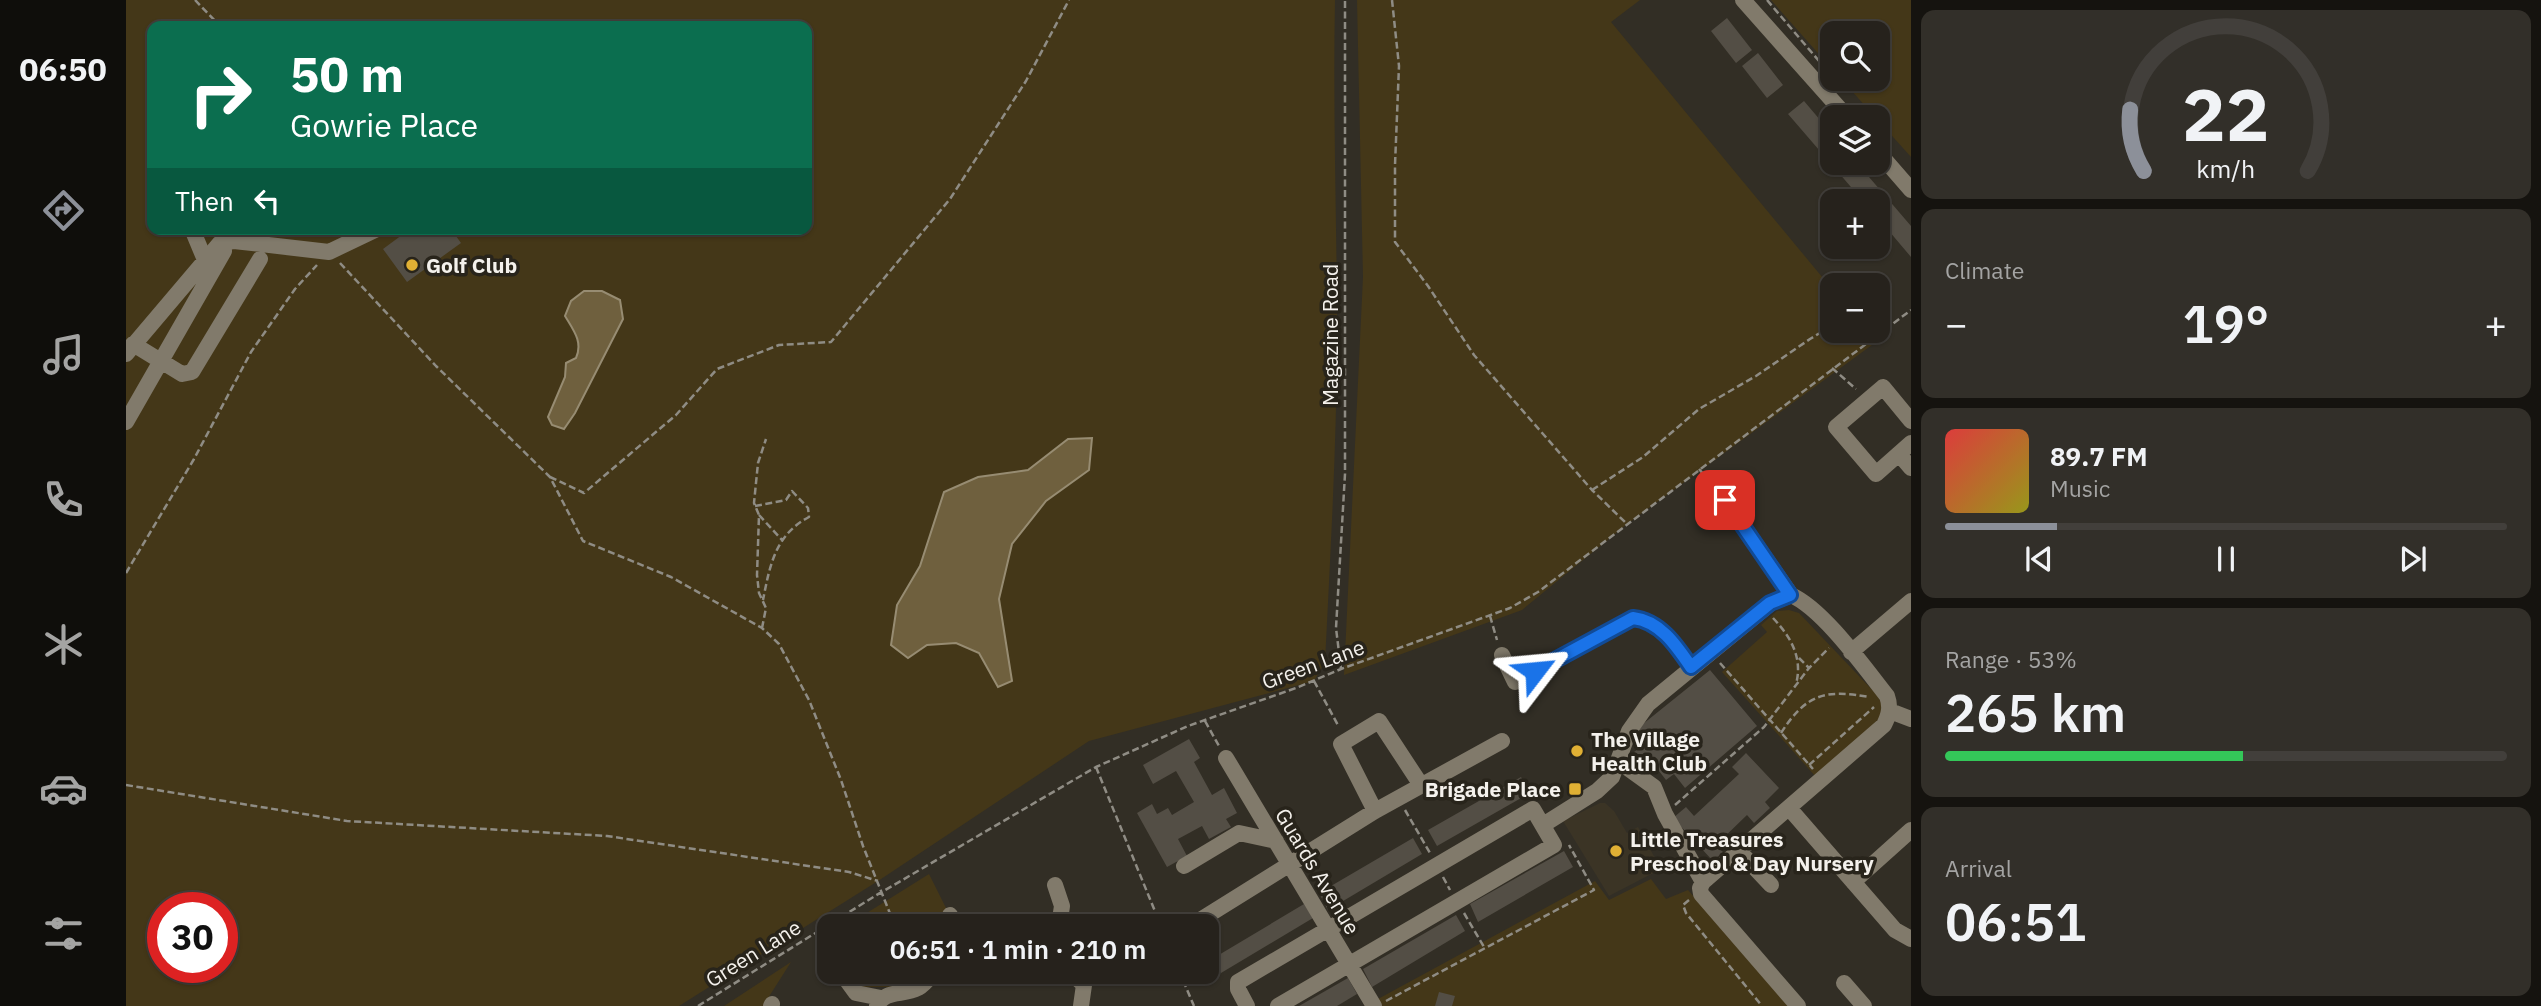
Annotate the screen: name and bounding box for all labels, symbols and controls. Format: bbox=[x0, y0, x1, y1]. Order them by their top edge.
map controls bbox=[1820, 21, 1890, 343]
button: search bbox=[1820, 21, 1890, 91]
text: 50 m bbox=[290, 42, 404, 105]
text: 06:50 bbox=[19, 48, 107, 90]
icon: right bbox=[175, 49, 266, 140]
text: 22 bbox=[2182, 66, 2270, 161]
text: Gowrie Place bbox=[290, 104, 478, 146]
button: layers bbox=[1820, 105, 1890, 175]
text: km/h bbox=[2197, 151, 2255, 184]
icon: left bbox=[248, 182, 286, 220]
text: Then bbox=[175, 184, 234, 218]
icon: directions bbox=[39, 186, 88, 235]
button: + bbox=[1820, 189, 1890, 259]
place label: Golf Club bbox=[426, 251, 517, 279]
text: Climate bbox=[1945, 255, 2024, 285]
marker: Golf Club bbox=[404, 257, 420, 273]
street label: Magazine Road bbox=[1316, 264, 1344, 406]
button: − bbox=[1820, 273, 1890, 343]
text: 19° bbox=[2183, 290, 2269, 357]
text: − bbox=[1945, 299, 1968, 348]
text: + bbox=[2484, 299, 2507, 348]
icon: music bbox=[39, 330, 88, 379]
text: 89.7 FM bbox=[2050, 439, 2148, 473]
pin bbox=[1695, 470, 1755, 530]
text: Music bbox=[2050, 473, 2110, 503]
icon: phone bbox=[39, 475, 88, 524]
icon: arrive bbox=[1706, 481, 1744, 519]
icon: previous bbox=[2020, 540, 2058, 578]
icon: pause bbox=[2207, 540, 2245, 578]
icon: next bbox=[2394, 540, 2432, 578]
icon: climate bbox=[39, 620, 88, 669]
street label: Green Lane bbox=[1258, 632, 1368, 696]
position arrow bbox=[1498, 634, 1572, 708]
text: Range · 53% bbox=[1945, 644, 2077, 674]
text: 265 km bbox=[1945, 679, 2126, 746]
place label: The Village Health Club bbox=[1591, 725, 1707, 777]
marker: The Village Health Club bbox=[1569, 743, 1585, 759]
icon: car bbox=[39, 764, 88, 813]
place label: Brigade Place bbox=[1425, 775, 1561, 803]
marker: Brigade Place bbox=[1567, 781, 1583, 797]
street label: Guards Avenue bbox=[1269, 803, 1367, 939]
place label: Little Treasures Preschool & Day Nursery bbox=[1630, 825, 1875, 877]
marker: Little Treasures Preschool & Day Nursery bbox=[1608, 843, 1624, 859]
text: Arrival bbox=[1945, 853, 2012, 883]
text: 06:51 bbox=[1945, 888, 2086, 955]
speed limit sign: 30 bbox=[147, 892, 238, 983]
icon: filters bbox=[39, 909, 88, 958]
street label: Green Lane bbox=[700, 913, 806, 993]
text: 06:51 · 1 min · 210 m bbox=[890, 932, 1146, 966]

